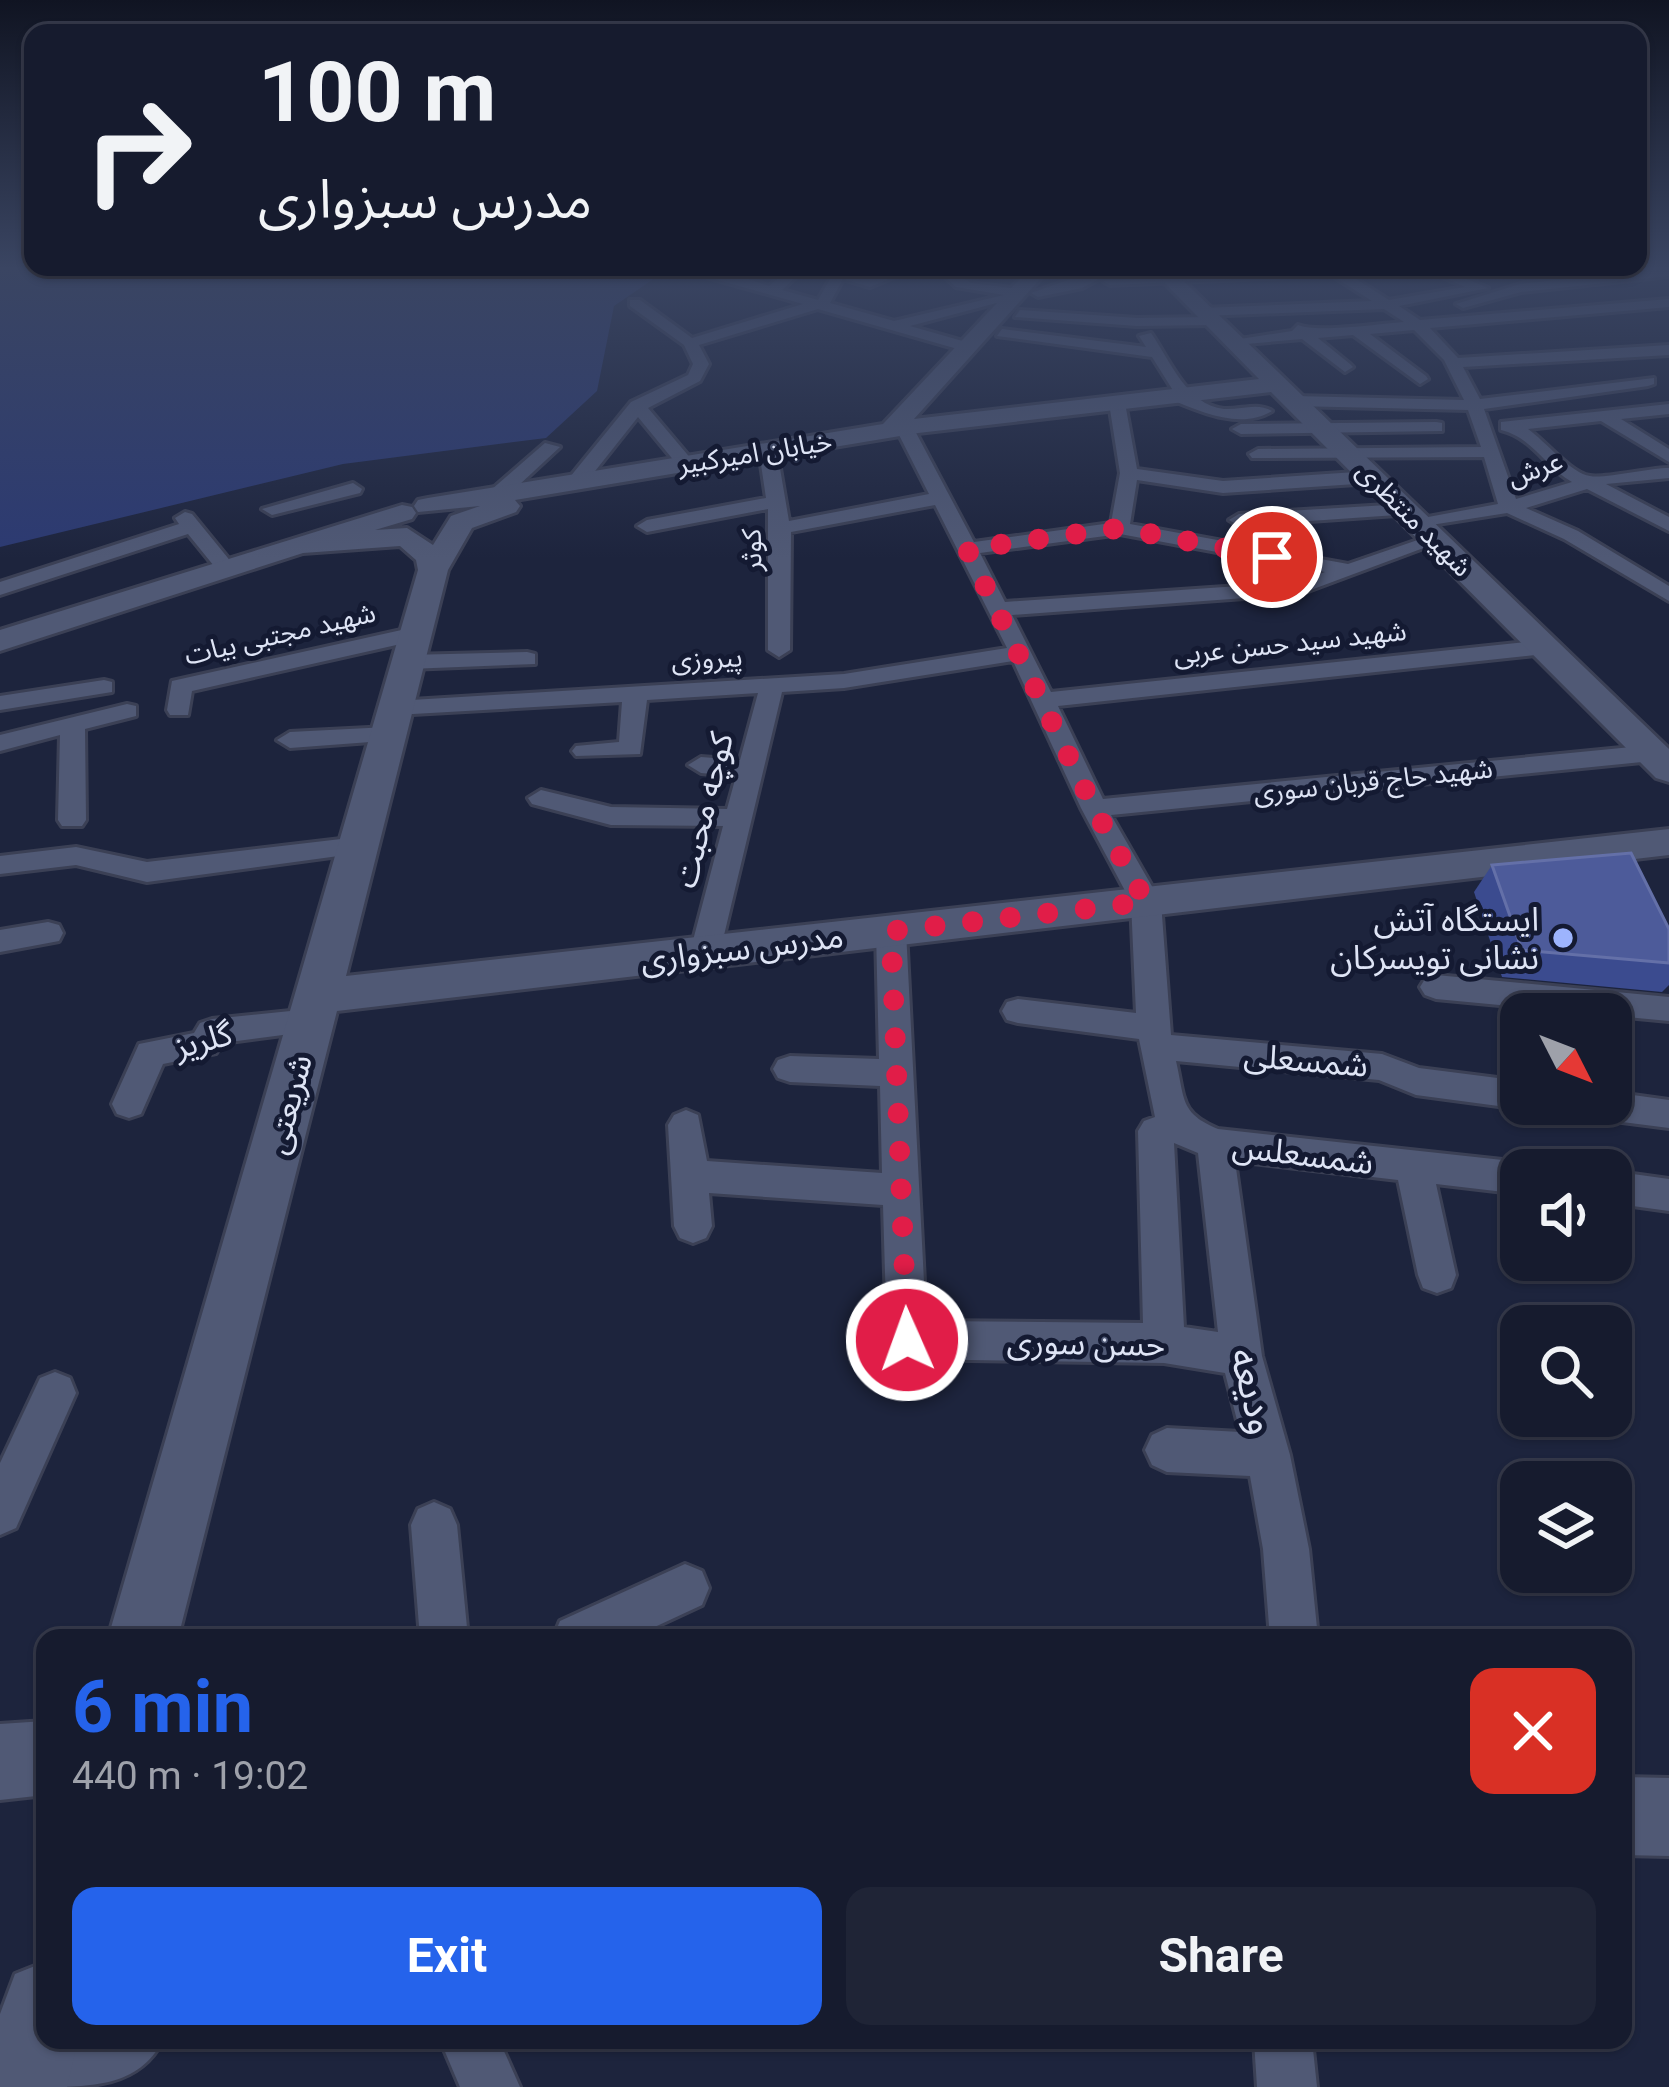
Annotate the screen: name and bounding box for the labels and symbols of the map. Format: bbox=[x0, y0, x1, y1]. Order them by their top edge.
street label: خیابان امیرکبیر bbox=[675, 425, 834, 481]
street label: عرش bbox=[1503, 445, 1567, 493]
street label: شهید منتظری bbox=[1350, 455, 1478, 583]
pin bbox=[1221, 506, 1323, 608]
street label: کوثر bbox=[736, 528, 768, 573]
street label: شهید مجتبی بیات bbox=[181, 596, 379, 672]
street label: شهید سید حسن عربی bbox=[1172, 615, 1408, 671]
street label: پیروزی bbox=[671, 641, 744, 678]
street label: کوچه محبت bbox=[665, 728, 743, 892]
street label: شهید حاج قربان سوری bbox=[1252, 753, 1495, 813]
place label: ایستگاه آتش نشانی تویسرکان bbox=[1330, 900, 1539, 977]
street label: مدرس سبزواری bbox=[638, 916, 846, 980]
marker: ایستگاه آتش نشانی تویسرکان bbox=[1550, 925, 1576, 951]
north arrow bbox=[1500, 993, 1632, 1125]
street label: گلریز bbox=[169, 1013, 237, 1067]
street label: شمسعلی bbox=[1242, 1035, 1370, 1085]
street label: شریعتی bbox=[256, 1050, 320, 1158]
street label: شمسعلس bbox=[1230, 1126, 1376, 1182]
position arrow bbox=[844, 1277, 970, 1403]
street label: حسن سوری bbox=[1006, 1322, 1166, 1364]
street label: ودیعه bbox=[1220, 1343, 1286, 1439]

